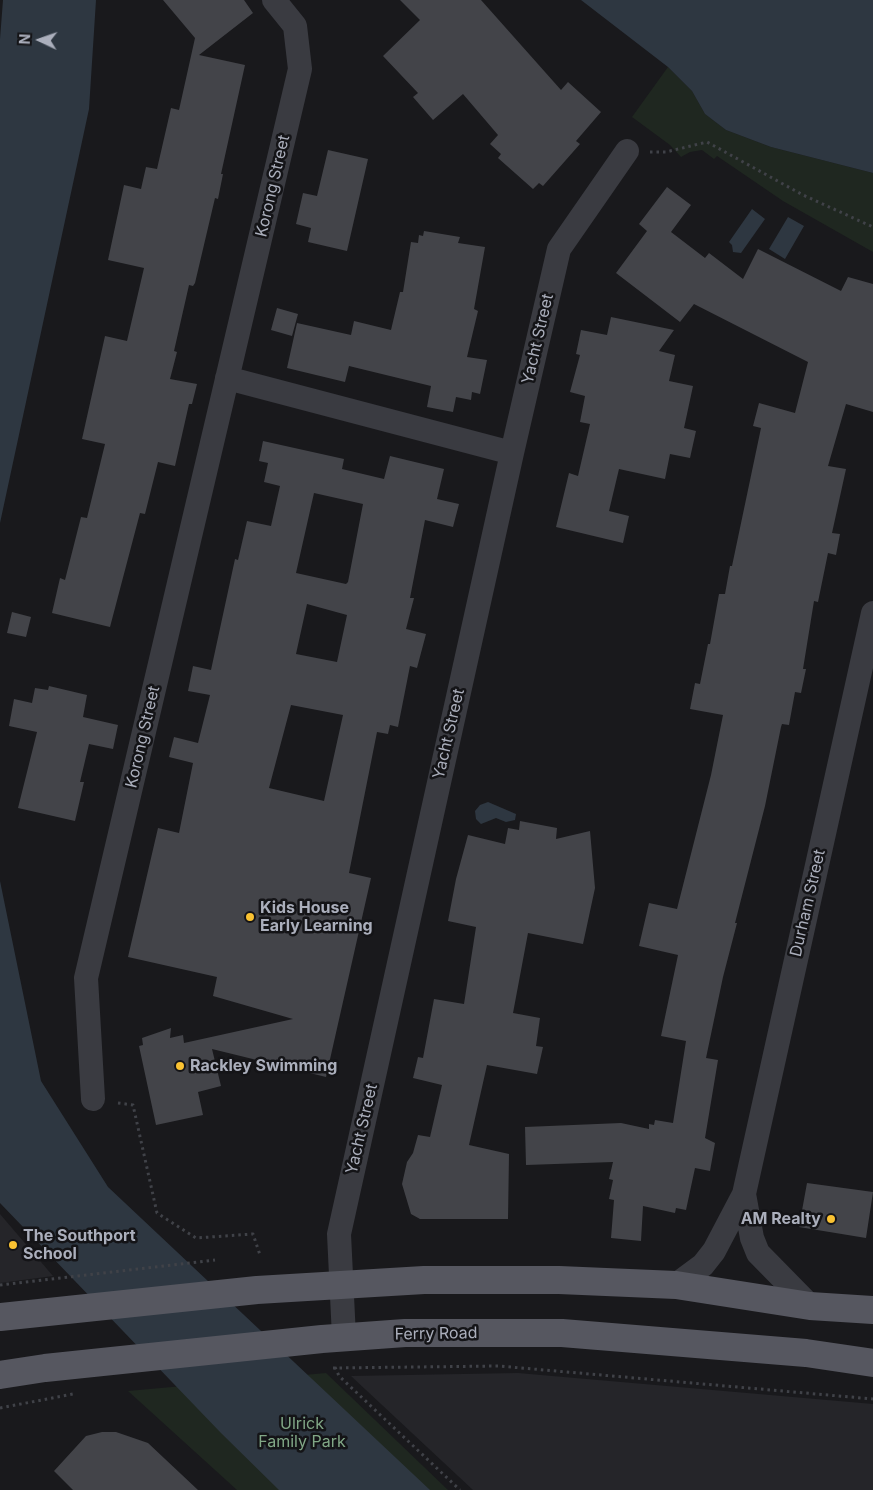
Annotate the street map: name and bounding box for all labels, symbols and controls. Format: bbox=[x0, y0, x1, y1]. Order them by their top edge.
north arrow bbox=[15, 15, 65, 65]
text: N bbox=[16, 33, 33, 45]
street label: Korong Street bbox=[252, 133, 294, 239]
street label: Yacht Street bbox=[518, 292, 558, 386]
street label: Korong Street bbox=[122, 684, 164, 790]
street label: Yacht Street bbox=[429, 687, 469, 781]
street label: Durham Street bbox=[786, 848, 830, 958]
place label: Kids House Early Learning bbox=[260, 898, 373, 936]
marker: Kids House Early Learning bbox=[244, 911, 256, 923]
place label: Rackley Swimming bbox=[190, 1056, 337, 1076]
marker: Rackley Swimming bbox=[174, 1060, 186, 1072]
street label: Yacht Street bbox=[342, 1082, 382, 1176]
place label: AM Realty bbox=[741, 1209, 821, 1229]
marker: AM Realty bbox=[825, 1213, 837, 1225]
place label: The Southport School bbox=[23, 1226, 136, 1264]
marker: The Southport School bbox=[7, 1239, 19, 1251]
street label: Ferry Road bbox=[394, 1324, 478, 1344]
park label: Ulrick Family Park bbox=[258, 1414, 346, 1452]

